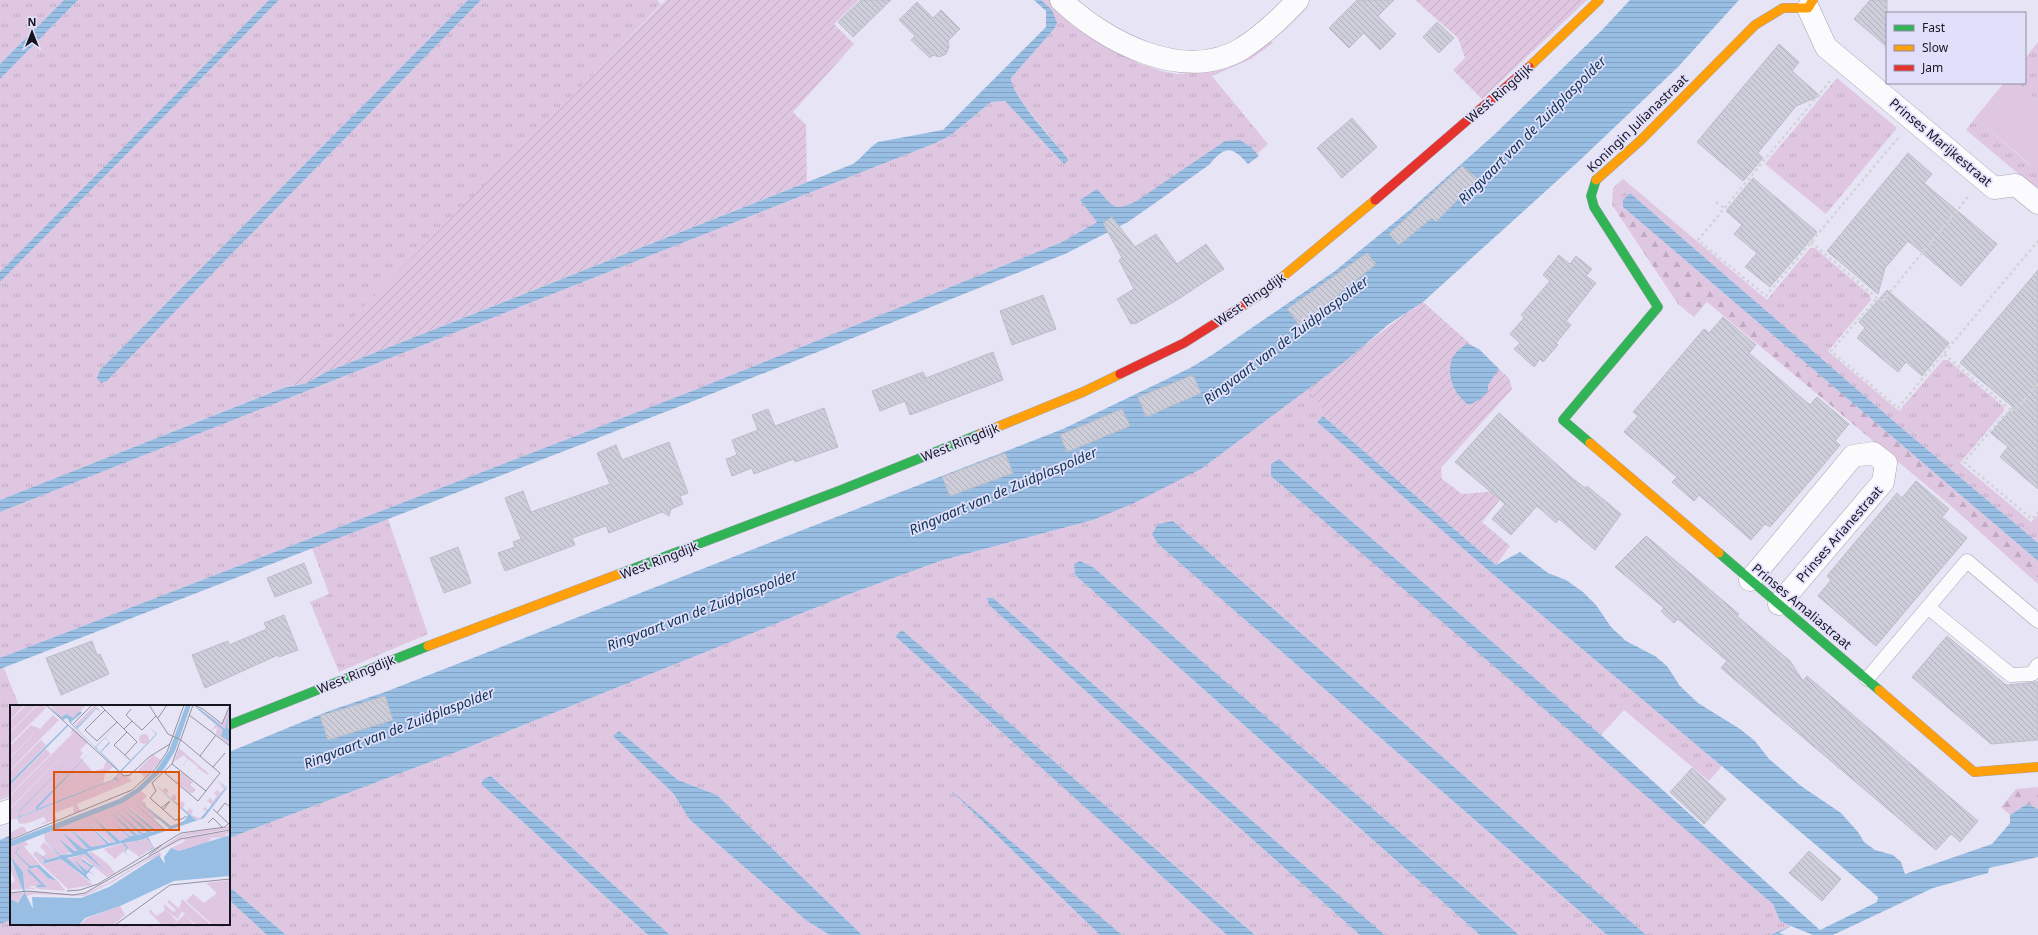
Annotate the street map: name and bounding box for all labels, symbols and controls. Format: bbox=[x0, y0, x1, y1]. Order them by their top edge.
north arrow bbox=[12, 12, 52, 52]
legend bbox=[1886, 12, 2026, 84]
text: N bbox=[28, 14, 36, 29]
text: Fast bbox=[1922, 19, 1946, 36]
text: Slow bbox=[1922, 39, 1949, 56]
water label: Ringvaart van de Zuidplaspolder bbox=[1453, 51, 1610, 208]
street label: West Ringdijk bbox=[1462, 59, 1536, 127]
text: Jam bbox=[1921, 59, 1943, 76]
street label: Koningin Julianastraat bbox=[1582, 70, 1692, 176]
street label: Prinses Marijkestraat bbox=[1886, 94, 1996, 190]
street label: West Ringdijk bbox=[1211, 268, 1289, 330]
water label: Ringvaart van de Zuidplaspolder bbox=[1199, 271, 1373, 408]
street label: West Ringdijk bbox=[918, 418, 1002, 466]
water label: Ringvaart van de Zuidplaspolder bbox=[906, 442, 1100, 539]
street label: Prinses Arianestraat bbox=[1792, 482, 1886, 586]
street label: West Ringdijk bbox=[617, 537, 701, 583]
street label: Prinses Amaliastraat bbox=[1748, 559, 1856, 653]
water label: Ringvaart van de Zuidplaspolder bbox=[604, 564, 800, 655]
street label: West Ringdijk bbox=[314, 650, 398, 698]
water label: Ringvaart van de Zuidplaspolder bbox=[301, 682, 497, 773]
inset map bbox=[10, 705, 230, 925]

